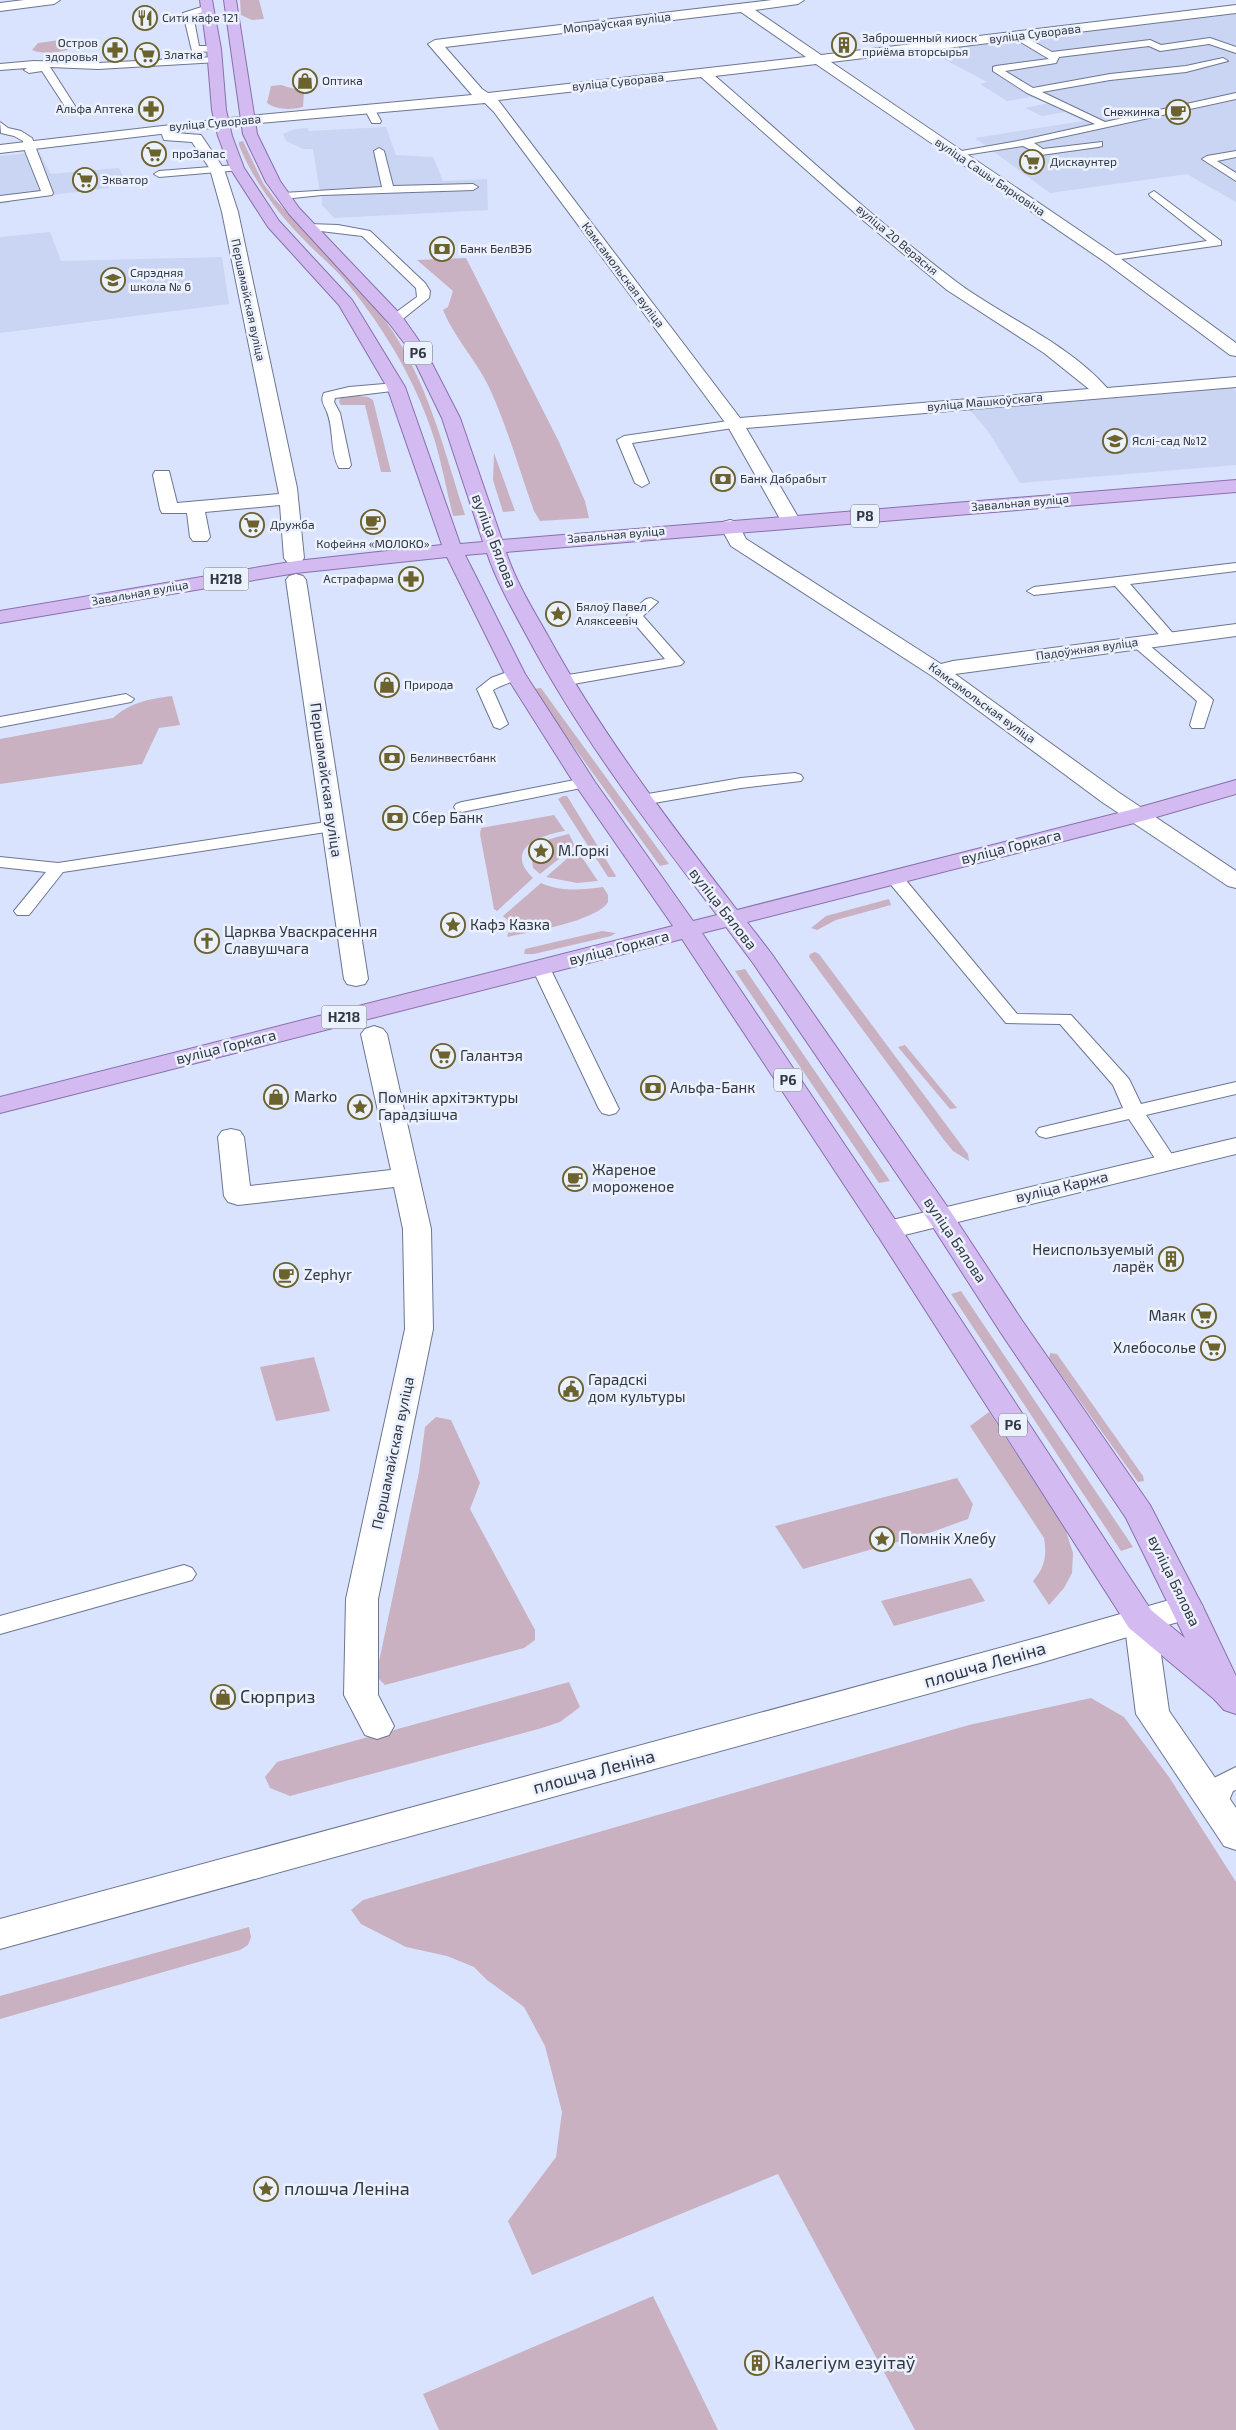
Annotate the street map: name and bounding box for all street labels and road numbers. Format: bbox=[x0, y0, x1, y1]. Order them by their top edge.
street label: Мопраўская вуліца bbox=[562, 8, 672, 37]
street label: вуліца Суворава bbox=[988, 20, 1082, 47]
street label: вуліца Суворава bbox=[571, 69, 665, 94]
street label: вуліца Суворава bbox=[168, 111, 262, 134]
street label: вуліца Сашы Бярковіча bbox=[932, 134, 1048, 219]
street label: вуліца 20 Верасня bbox=[853, 201, 941, 278]
street label: Камсамольская вуліца bbox=[579, 219, 668, 330]
street label: Першамайская вуліца bbox=[228, 237, 269, 362]
road number: Р6 bbox=[404, 342, 432, 364]
street label: вуліца Машкоўскага bbox=[926, 389, 1043, 414]
street label: вуліца Бялова bbox=[468, 491, 521, 591]
street label: Завальная вуліца bbox=[970, 491, 1070, 514]
road number: Р8 bbox=[851, 504, 879, 528]
street label: Завальная вуліца bbox=[566, 523, 666, 546]
road number: Н218 bbox=[204, 568, 248, 590]
street label: Завальная вуліца bbox=[90, 577, 190, 608]
street label: Падоўжная вуліца bbox=[1035, 634, 1139, 663]
street label: Камсамольская вуліца bbox=[926, 659, 1039, 746]
street label: Першамайская вуліца bbox=[306, 701, 347, 858]
street label: вуліца Горкага bbox=[959, 825, 1063, 868]
street label: вуліца Бялова bbox=[685, 864, 761, 954]
street label: вуліца Горкага bbox=[567, 926, 671, 969]
road number: Н218 bbox=[322, 1006, 366, 1028]
street label: вуліца Горкага bbox=[174, 1025, 278, 1068]
road number: Р6 bbox=[774, 1068, 802, 1092]
street label: вуліца Каржа bbox=[1014, 1167, 1110, 1206]
street label: вуліца Бялова bbox=[920, 1193, 991, 1286]
street label: Першамайская вуліца bbox=[367, 1375, 418, 1531]
road number: Р6 bbox=[999, 1414, 1027, 1436]
street label: вуліца Бялова bbox=[1144, 1532, 1205, 1629]
street label: плошча Леніна bbox=[921, 1636, 1048, 1692]
street label: плошча Леніна bbox=[530, 1744, 657, 1798]

